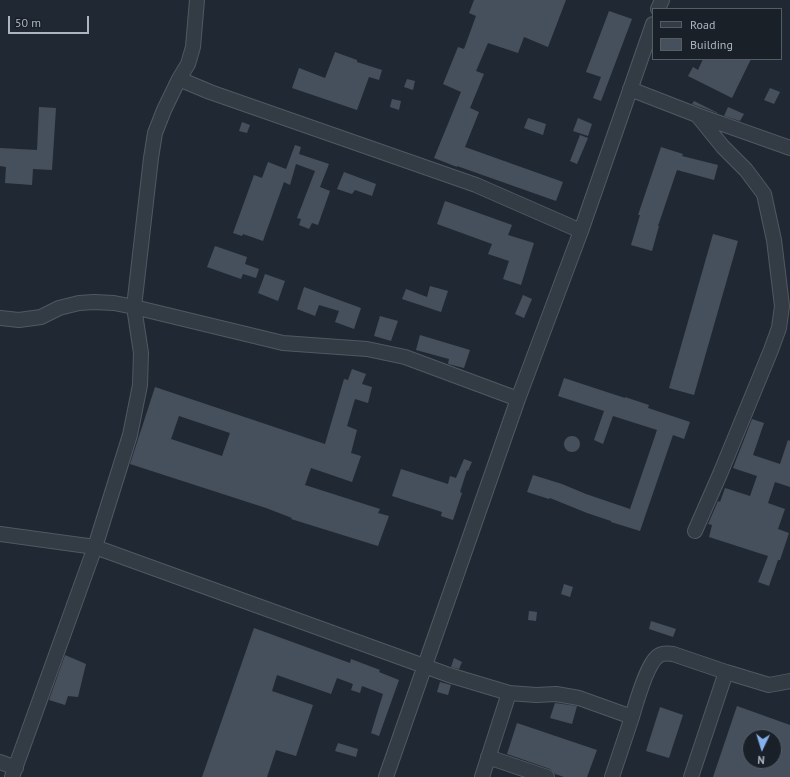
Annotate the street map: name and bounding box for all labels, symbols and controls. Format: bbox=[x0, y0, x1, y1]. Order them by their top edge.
scale bar bbox=[10, 8, 91, 34]
legend bbox=[652, 8, 782, 60]
text: 50 m bbox=[15, 15, 41, 30]
text: Road bbox=[690, 17, 715, 32]
text: Building bbox=[690, 37, 733, 52]
north arrow bbox=[742, 729, 782, 769]
text: N bbox=[757, 753, 765, 767]

